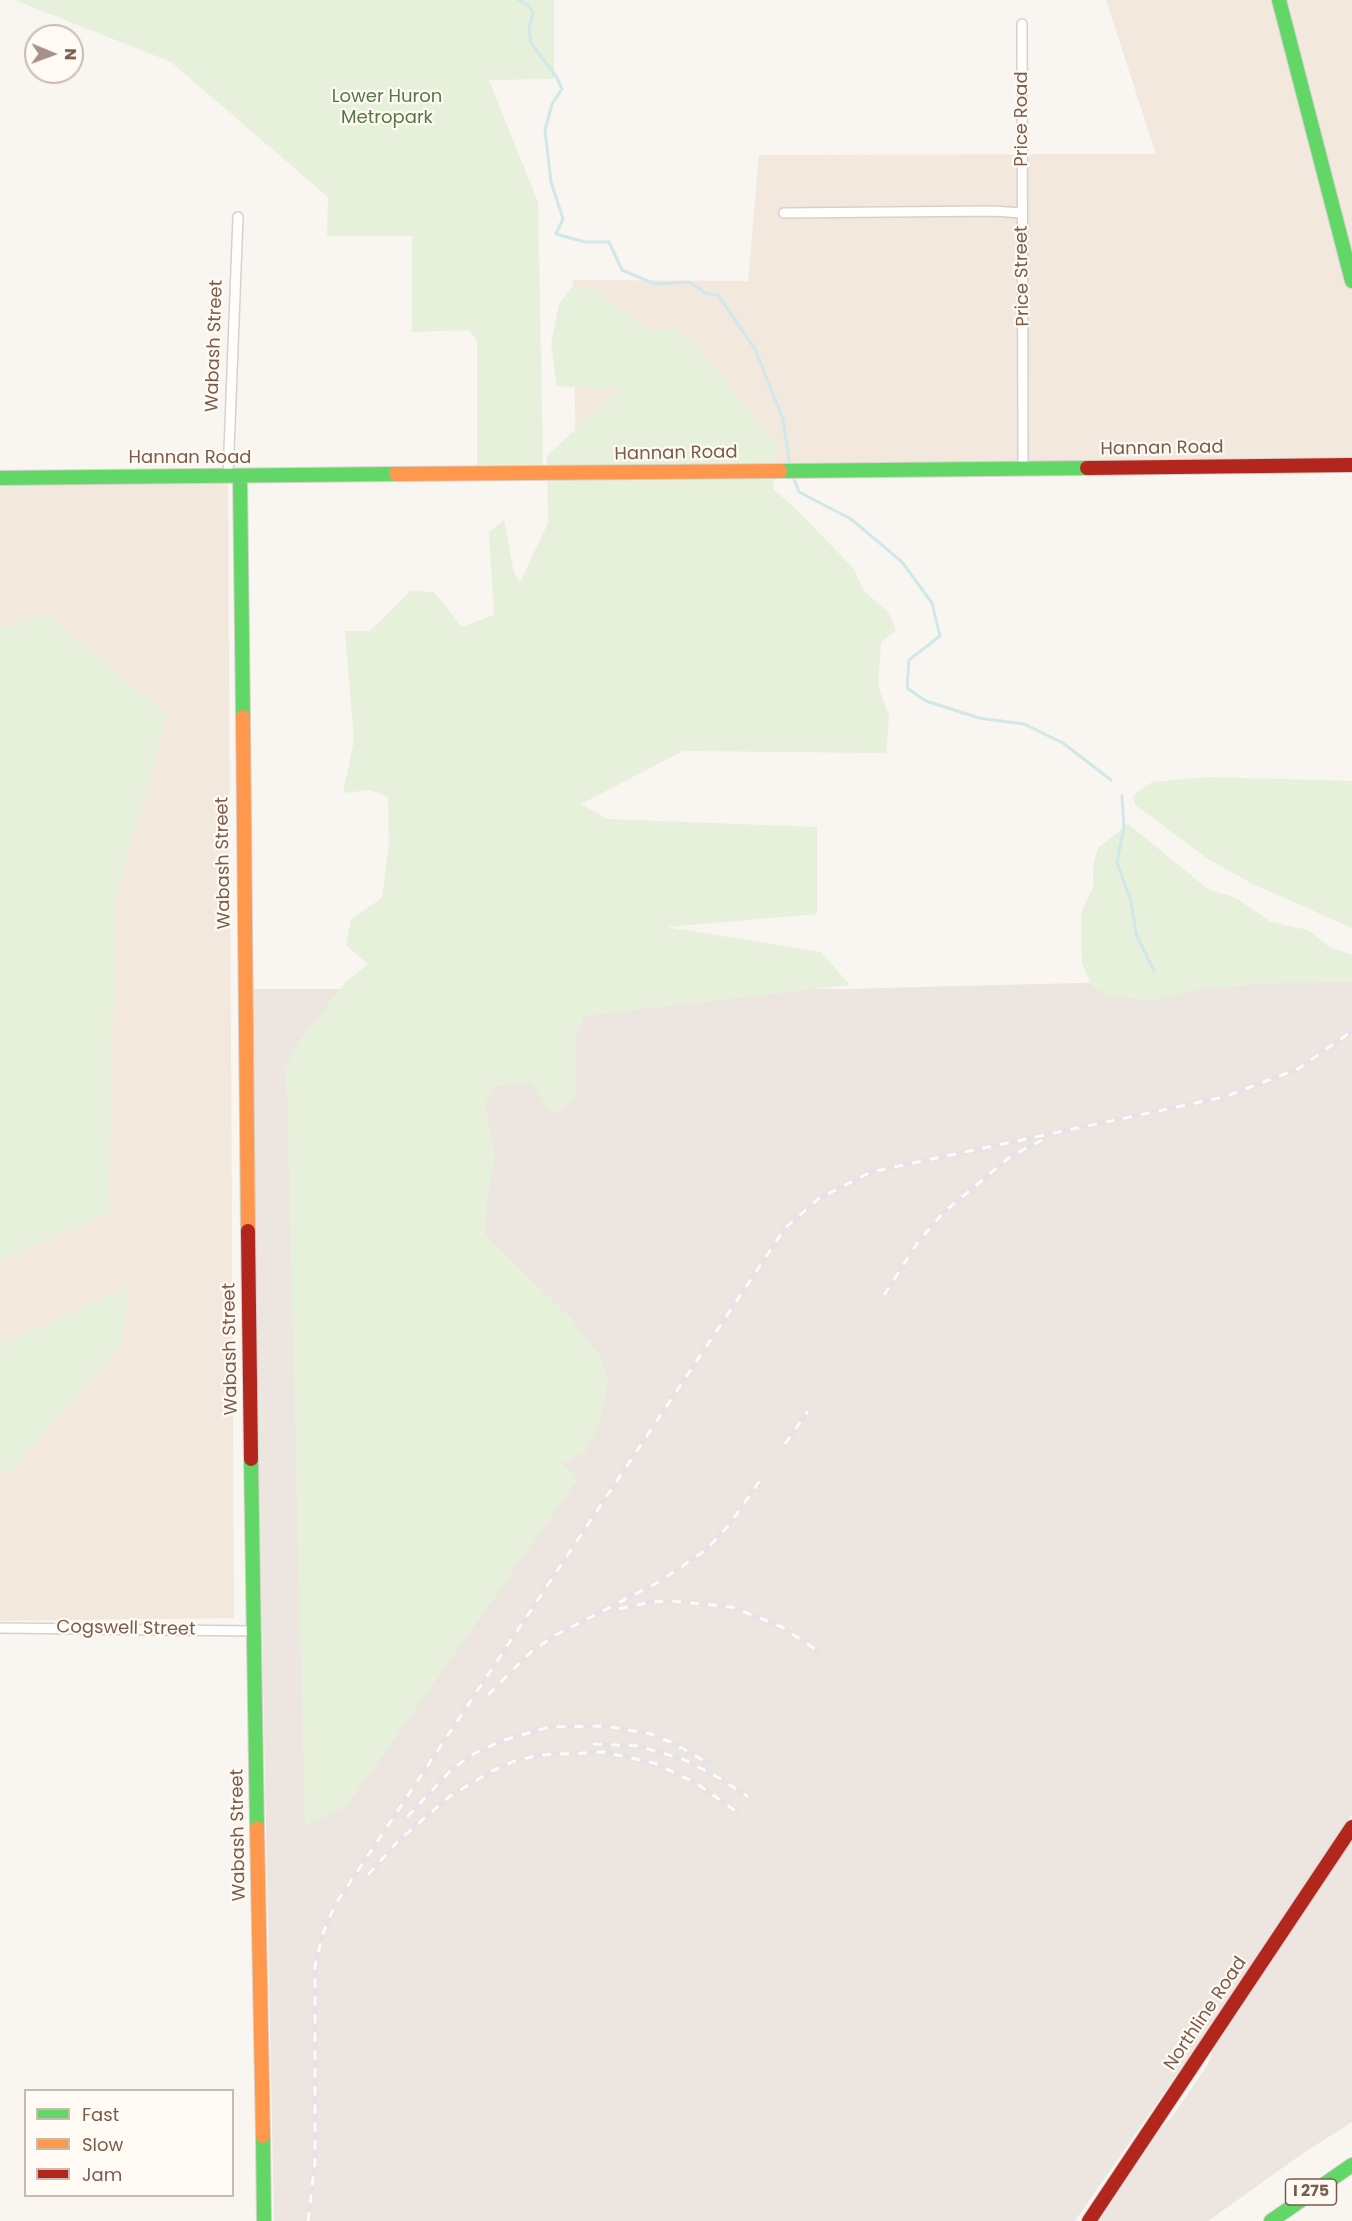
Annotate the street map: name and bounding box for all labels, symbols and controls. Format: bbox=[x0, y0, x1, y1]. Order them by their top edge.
north arrow bbox=[24, 24, 84, 84]
text: N bbox=[59, 48, 82, 61]
street label: Price Road bbox=[1011, 71, 1033, 167]
park label: Lower Huron Metropark bbox=[332, 86, 442, 128]
street label: Price Street bbox=[1011, 225, 1035, 327]
street label: Wabash Street bbox=[202, 279, 228, 413]
street label: Hannan Road bbox=[1100, 437, 1224, 461]
street label: Hannan Road bbox=[614, 442, 738, 466]
street label: Hannan Road bbox=[129, 447, 251, 469]
street label: Wabash Street bbox=[212, 797, 236, 929]
street label: Wabash Street bbox=[219, 1283, 243, 1415]
street label: Cogswell Street bbox=[56, 1617, 196, 1641]
street label: Wabash Street bbox=[227, 1769, 251, 1901]
street label: Northline Road bbox=[1160, 1953, 1252, 2075]
legend bbox=[24, 2089, 234, 2197]
text: Fast bbox=[82, 2102, 119, 2127]
text: Slow bbox=[82, 2132, 123, 2157]
text: Jam bbox=[82, 2162, 122, 2187]
road number: I 275 bbox=[1286, 2179, 1336, 2205]

